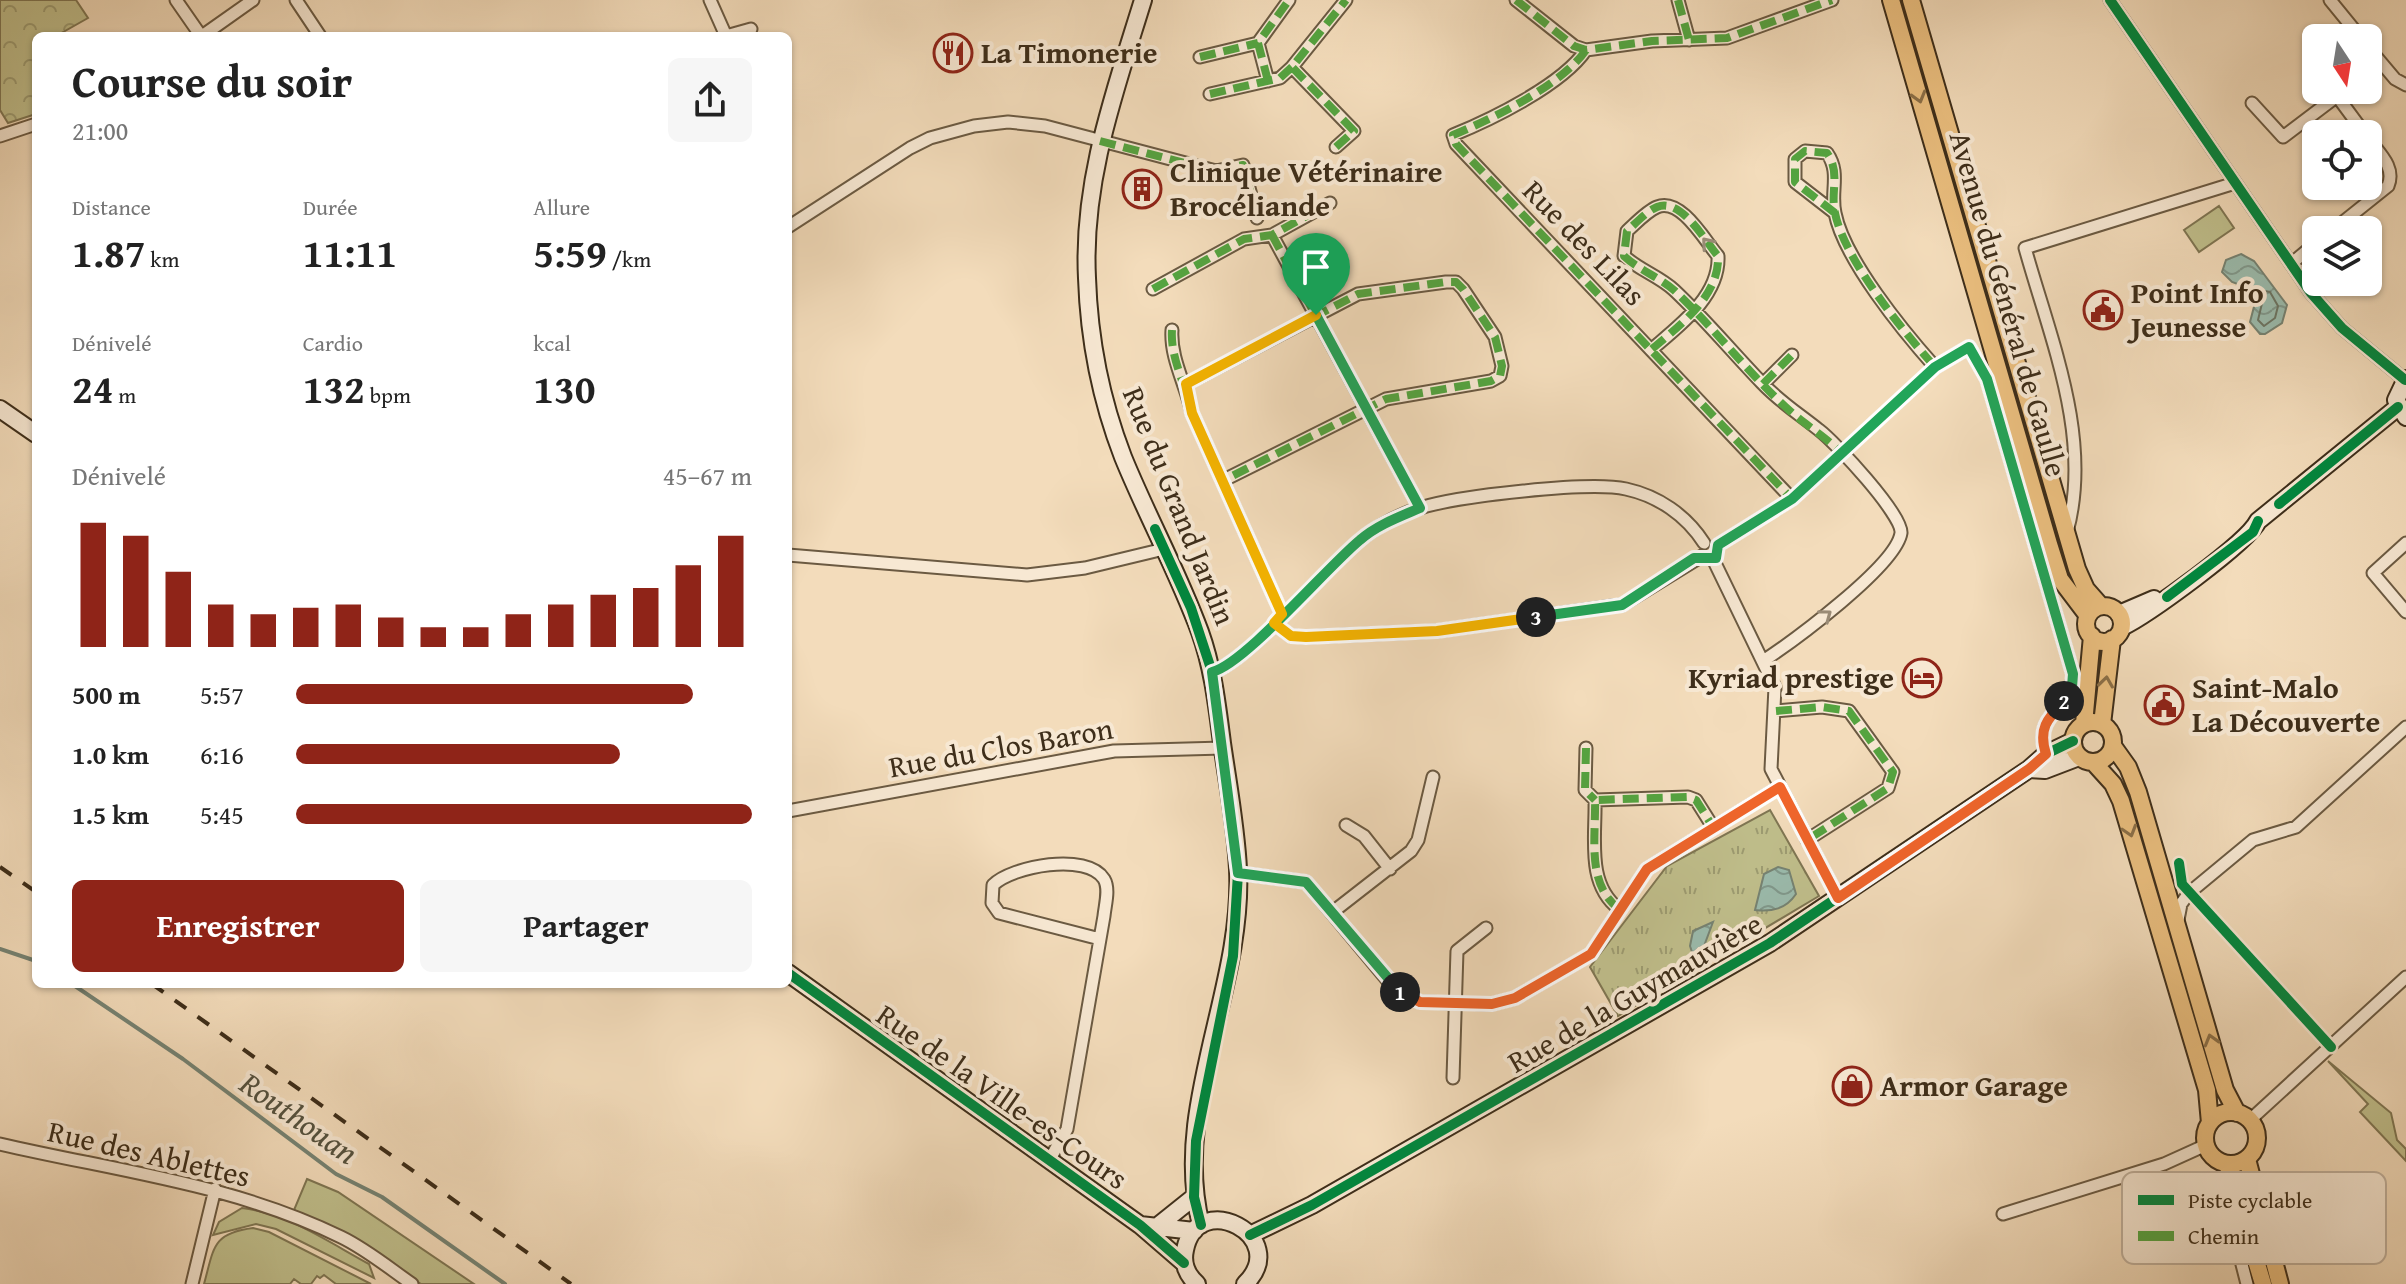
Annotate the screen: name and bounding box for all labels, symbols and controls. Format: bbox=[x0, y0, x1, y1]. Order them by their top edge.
north arrow bbox=[2302, 24, 2382, 104]
map controls bbox=[2302, 24, 2382, 296]
place label: La Timonerie bbox=[981, 30, 1158, 74]
restaurant icon: La Timonerie bbox=[932, 32, 974, 74]
text: Course du soir bbox=[72, 49, 352, 113]
button: share bbox=[668, 58, 752, 142]
one-way arrow bbox=[1910, 90, 1926, 104]
text: 21:00 bbox=[72, 111, 128, 150]
button: locate bbox=[2302, 120, 2382, 200]
street label: Avenue du Général de Gaulle bbox=[1939, 126, 2079, 482]
place label: Clinique Vétérinaire Brocéliande bbox=[1170, 149, 1442, 227]
building icon: Clinique Vétérinaire Brocéliande bbox=[1121, 168, 1163, 210]
street label: Rue des Lilas bbox=[1513, 169, 1656, 315]
text: Distance bbox=[72, 191, 151, 223]
text: Durée bbox=[303, 191, 358, 223]
text: Allure bbox=[533, 191, 590, 223]
button: layers bbox=[2302, 216, 2382, 296]
text: 1.87 bbox=[72, 223, 145, 282]
text: 11:11 bbox=[303, 223, 397, 282]
text: 5:59 bbox=[533, 223, 607, 282]
pin bbox=[1282, 233, 1350, 315]
one-way arrow bbox=[1702, 238, 1717, 253]
text: km bbox=[145, 243, 179, 275]
text: /km bbox=[607, 243, 651, 275]
icon: arrive bbox=[1294, 245, 1338, 289]
place label: Point Info Jeunesse bbox=[2126, 270, 2264, 348]
public building icon: Point Info Jeunesse bbox=[2082, 289, 2124, 331]
text: Dénivelé bbox=[72, 327, 151, 359]
text: Cardio bbox=[303, 327, 363, 359]
text: kcal bbox=[533, 327, 571, 359]
text: 24 bbox=[72, 359, 113, 418]
text: 132 bbox=[303, 359, 365, 418]
text: 130 bbox=[533, 359, 596, 418]
text: m bbox=[113, 379, 136, 411]
text: bpm bbox=[365, 379, 411, 411]
street label: Rue du Grand Jardin bbox=[1112, 380, 1248, 631]
text: Dénivelé bbox=[72, 456, 166, 495]
text: 45–67 m bbox=[663, 456, 752, 495]
pin: 3 bbox=[1516, 597, 1556, 637]
text: 3 bbox=[1530, 601, 1542, 633]
one-way arrow bbox=[1818, 610, 1832, 625]
place label: Kyriad prestige bbox=[1688, 655, 1894, 699]
hotel icon: Kyriad prestige bbox=[1901, 657, 1943, 699]
place label: Saint-Malo La Découverte bbox=[2192, 665, 2380, 743]
text: 500 m bbox=[72, 675, 140, 714]
text: 5:57 bbox=[200, 675, 244, 714]
one-way arrow bbox=[2098, 675, 2115, 688]
pin: 2 bbox=[2044, 681, 2084, 721]
public building icon: Saint-Malo La Découverte bbox=[2143, 684, 2185, 726]
text: 2 bbox=[2058, 685, 2070, 717]
street label: Rue du Clos Baron bbox=[885, 706, 1116, 788]
text: 1.0 km bbox=[72, 735, 149, 774]
text: 6:16 bbox=[200, 735, 244, 774]
text: 1.5 km bbox=[72, 795, 149, 834]
text: 5:45 bbox=[200, 795, 244, 834]
one-way arrow bbox=[2121, 823, 2137, 837]
button: Enregistrer bbox=[72, 880, 404, 972]
button: Partager bbox=[420, 880, 752, 972]
street label: Rue de la Guymauvière bbox=[1499, 901, 1770, 1083]
pin: 1 bbox=[1380, 972, 1420, 1012]
text: 1 bbox=[1394, 976, 1406, 1008]
street label: Rue de la Ville-es-Cours bbox=[868, 993, 1137, 1200]
one-way arrow bbox=[2204, 1034, 2220, 1048]
water label: Routhouan bbox=[230, 1059, 368, 1175]
place label: Armor Garage bbox=[1880, 1063, 2068, 1107]
shop icon: Armor Garage bbox=[1831, 1065, 1873, 1107]
street label: Rue des Ablettes bbox=[44, 1108, 255, 1198]
legend bbox=[2122, 1172, 2386, 1264]
text: Piste cyclable bbox=[2188, 1184, 2312, 1216]
text: Chemin bbox=[2188, 1220, 2260, 1252]

